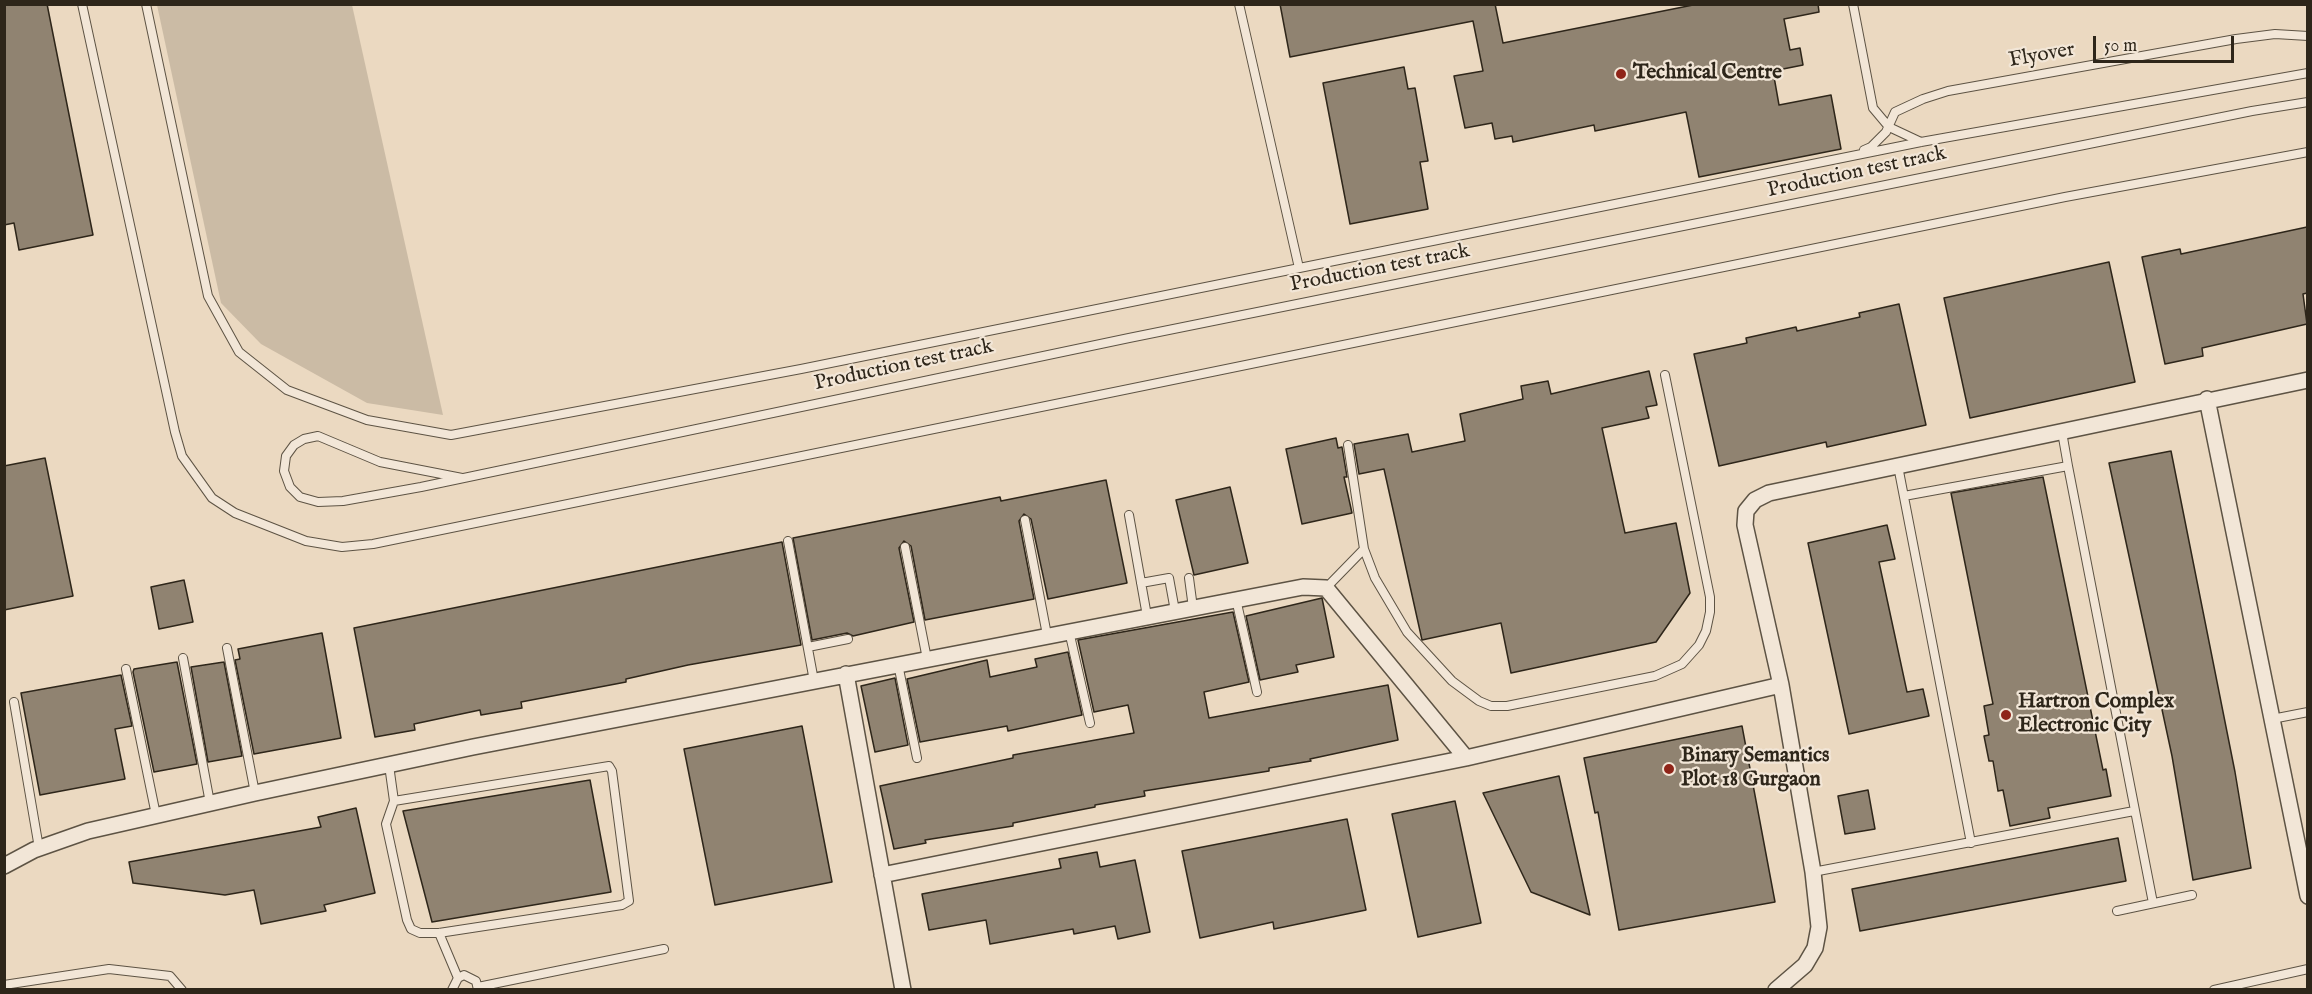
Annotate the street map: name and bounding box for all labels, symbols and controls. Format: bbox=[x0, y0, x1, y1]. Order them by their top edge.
scale bar bbox=[2096, 24, 2237, 62]
text: 50 m bbox=[2104, 35, 2137, 58]
street label: Flyover bbox=[2007, 38, 2077, 74]
place label: Technical Centre bbox=[1633, 61, 1782, 87]
marker: Technical Centre bbox=[1614, 67, 1628, 81]
street label: Production test track bbox=[1765, 142, 1949, 204]
street label: Production test track bbox=[1288, 239, 1472, 299]
street label: Production test track bbox=[812, 335, 996, 397]
place label: Hartron Complex Electronic City bbox=[2018, 690, 2174, 740]
marker: Hartron Complex Electronic City bbox=[1999, 708, 2013, 722]
place label: Binary Semantics Plot 18 Gurgaon bbox=[1681, 744, 1829, 794]
marker: Binary Semantics Plot 18 Gurgaon bbox=[1662, 762, 1676, 776]

